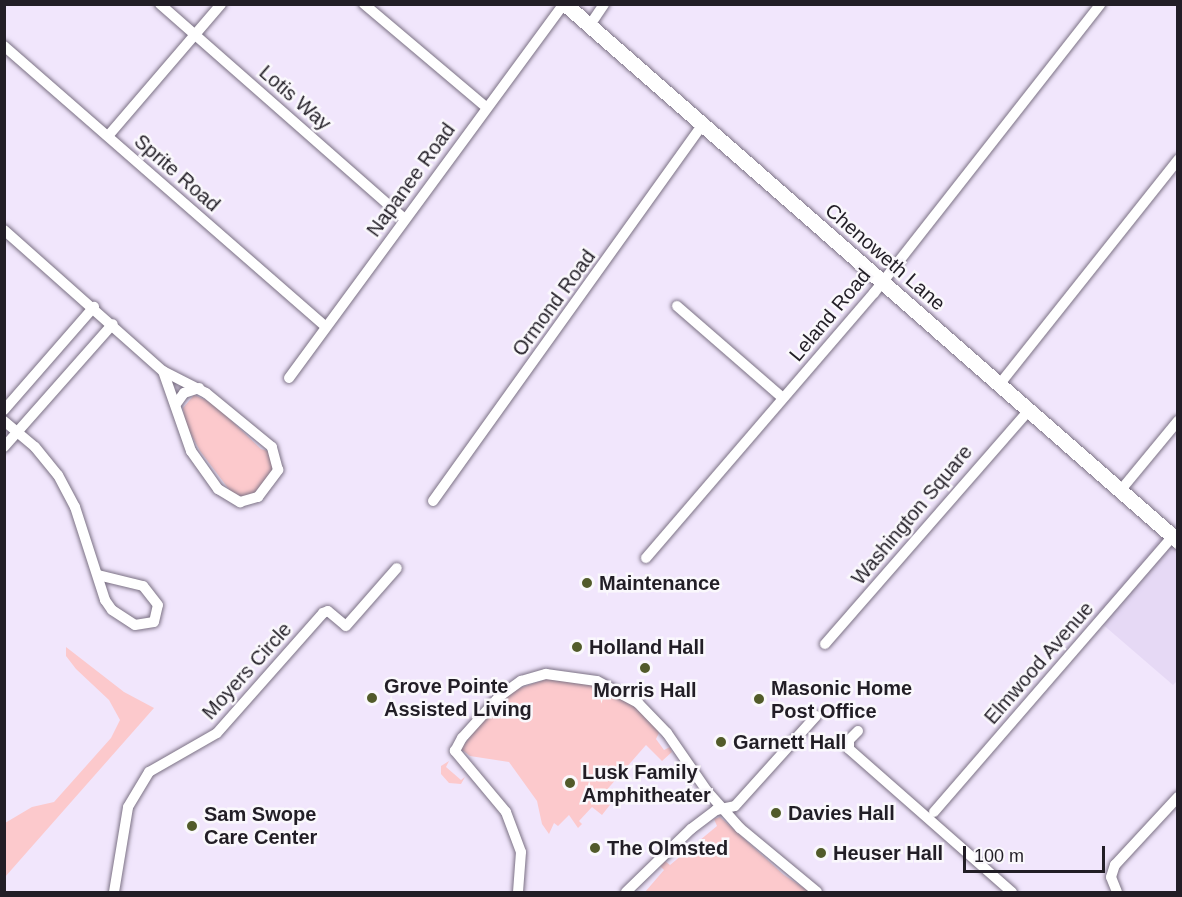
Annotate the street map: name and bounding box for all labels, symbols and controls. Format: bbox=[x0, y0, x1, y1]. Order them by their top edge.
street label: Lotis Way bbox=[254, 60, 336, 136]
street label: Napanee Road bbox=[362, 119, 460, 241]
street label: Sprite Road bbox=[129, 129, 225, 217]
street label: Chenoweth Lane bbox=[820, 198, 950, 316]
street label: Ormond Road bbox=[507, 245, 601, 361]
street label: Leland Road bbox=[784, 264, 876, 366]
street label: Washington Square bbox=[847, 440, 977, 590]
place label: Maintenance bbox=[599, 571, 720, 595]
marker: Maintenance bbox=[580, 576, 594, 590]
street label: Elmwood Avenue bbox=[979, 597, 1099, 729]
street label: Moyers Circle bbox=[197, 618, 297, 724]
place label: Holland Hall bbox=[589, 635, 705, 659]
marker: Holland Hall bbox=[570, 640, 584, 654]
marker: Morris Hall bbox=[638, 661, 652, 675]
place label: Grove Pointe Assisted Living bbox=[384, 674, 532, 721]
place label: Masonic Home Post Office bbox=[771, 676, 912, 723]
place label: Morris Hall bbox=[593, 678, 697, 702]
marker: Grove Pointe Assisted Living bbox=[365, 691, 379, 705]
marker: Masonic Home Post Office bbox=[752, 692, 766, 706]
place label: Garnett Hall bbox=[733, 730, 846, 754]
marker: Garnett Hall bbox=[714, 735, 728, 749]
place label: Lusk Family Amphitheater bbox=[582, 760, 711, 807]
marker: Lusk Family Amphitheater bbox=[563, 776, 577, 790]
place label: Davies Hall bbox=[788, 801, 895, 825]
place label: Sam Swope Care Center bbox=[204, 802, 317, 849]
marker: Davies Hall bbox=[769, 806, 783, 820]
marker: Sam Swope Care Center bbox=[185, 819, 199, 833]
scale bar bbox=[966, 834, 1108, 872]
place label: The Olmsted bbox=[607, 836, 728, 860]
marker: The Olmsted bbox=[588, 841, 602, 855]
place label: Heuser Hall bbox=[833, 841, 943, 865]
marker: Heuser Hall bbox=[814, 846, 828, 860]
text: 100 m bbox=[974, 846, 1024, 866]

